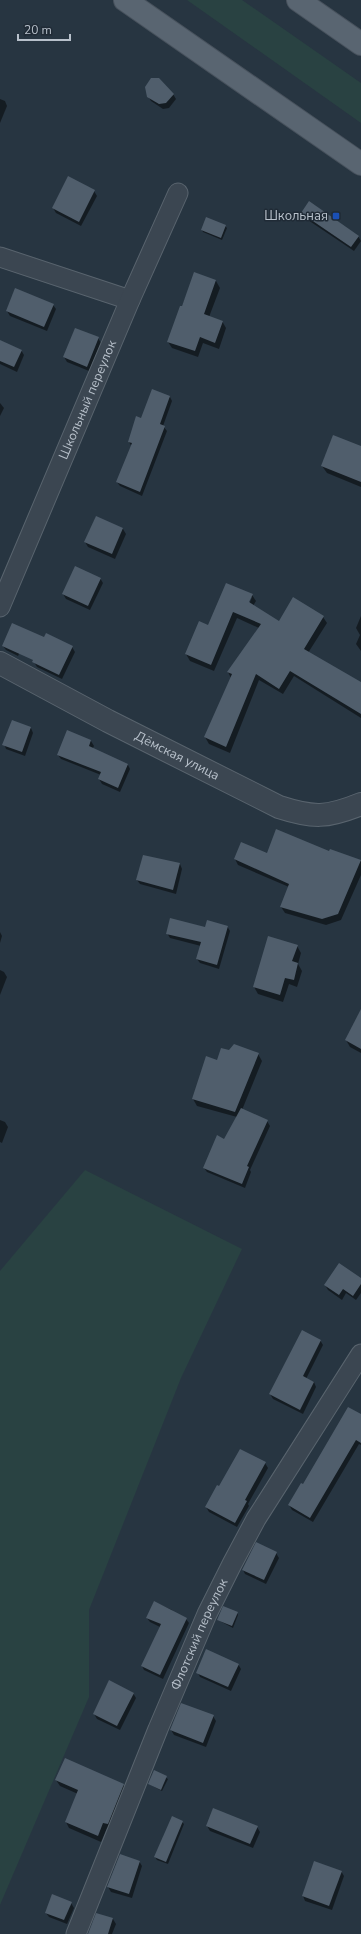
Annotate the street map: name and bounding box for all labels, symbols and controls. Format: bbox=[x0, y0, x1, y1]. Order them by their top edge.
scale bar bbox=[18, 16, 70, 42]
text: 20 m bbox=[24, 22, 52, 38]
place label: Школьная bbox=[264, 207, 328, 225]
marker: Школьная bbox=[331, 211, 341, 221]
street label: Школьный переулок bbox=[55, 337, 121, 462]
street label: Дёмская улица bbox=[132, 727, 222, 785]
street label: Флотский переулок bbox=[167, 1575, 232, 1693]

